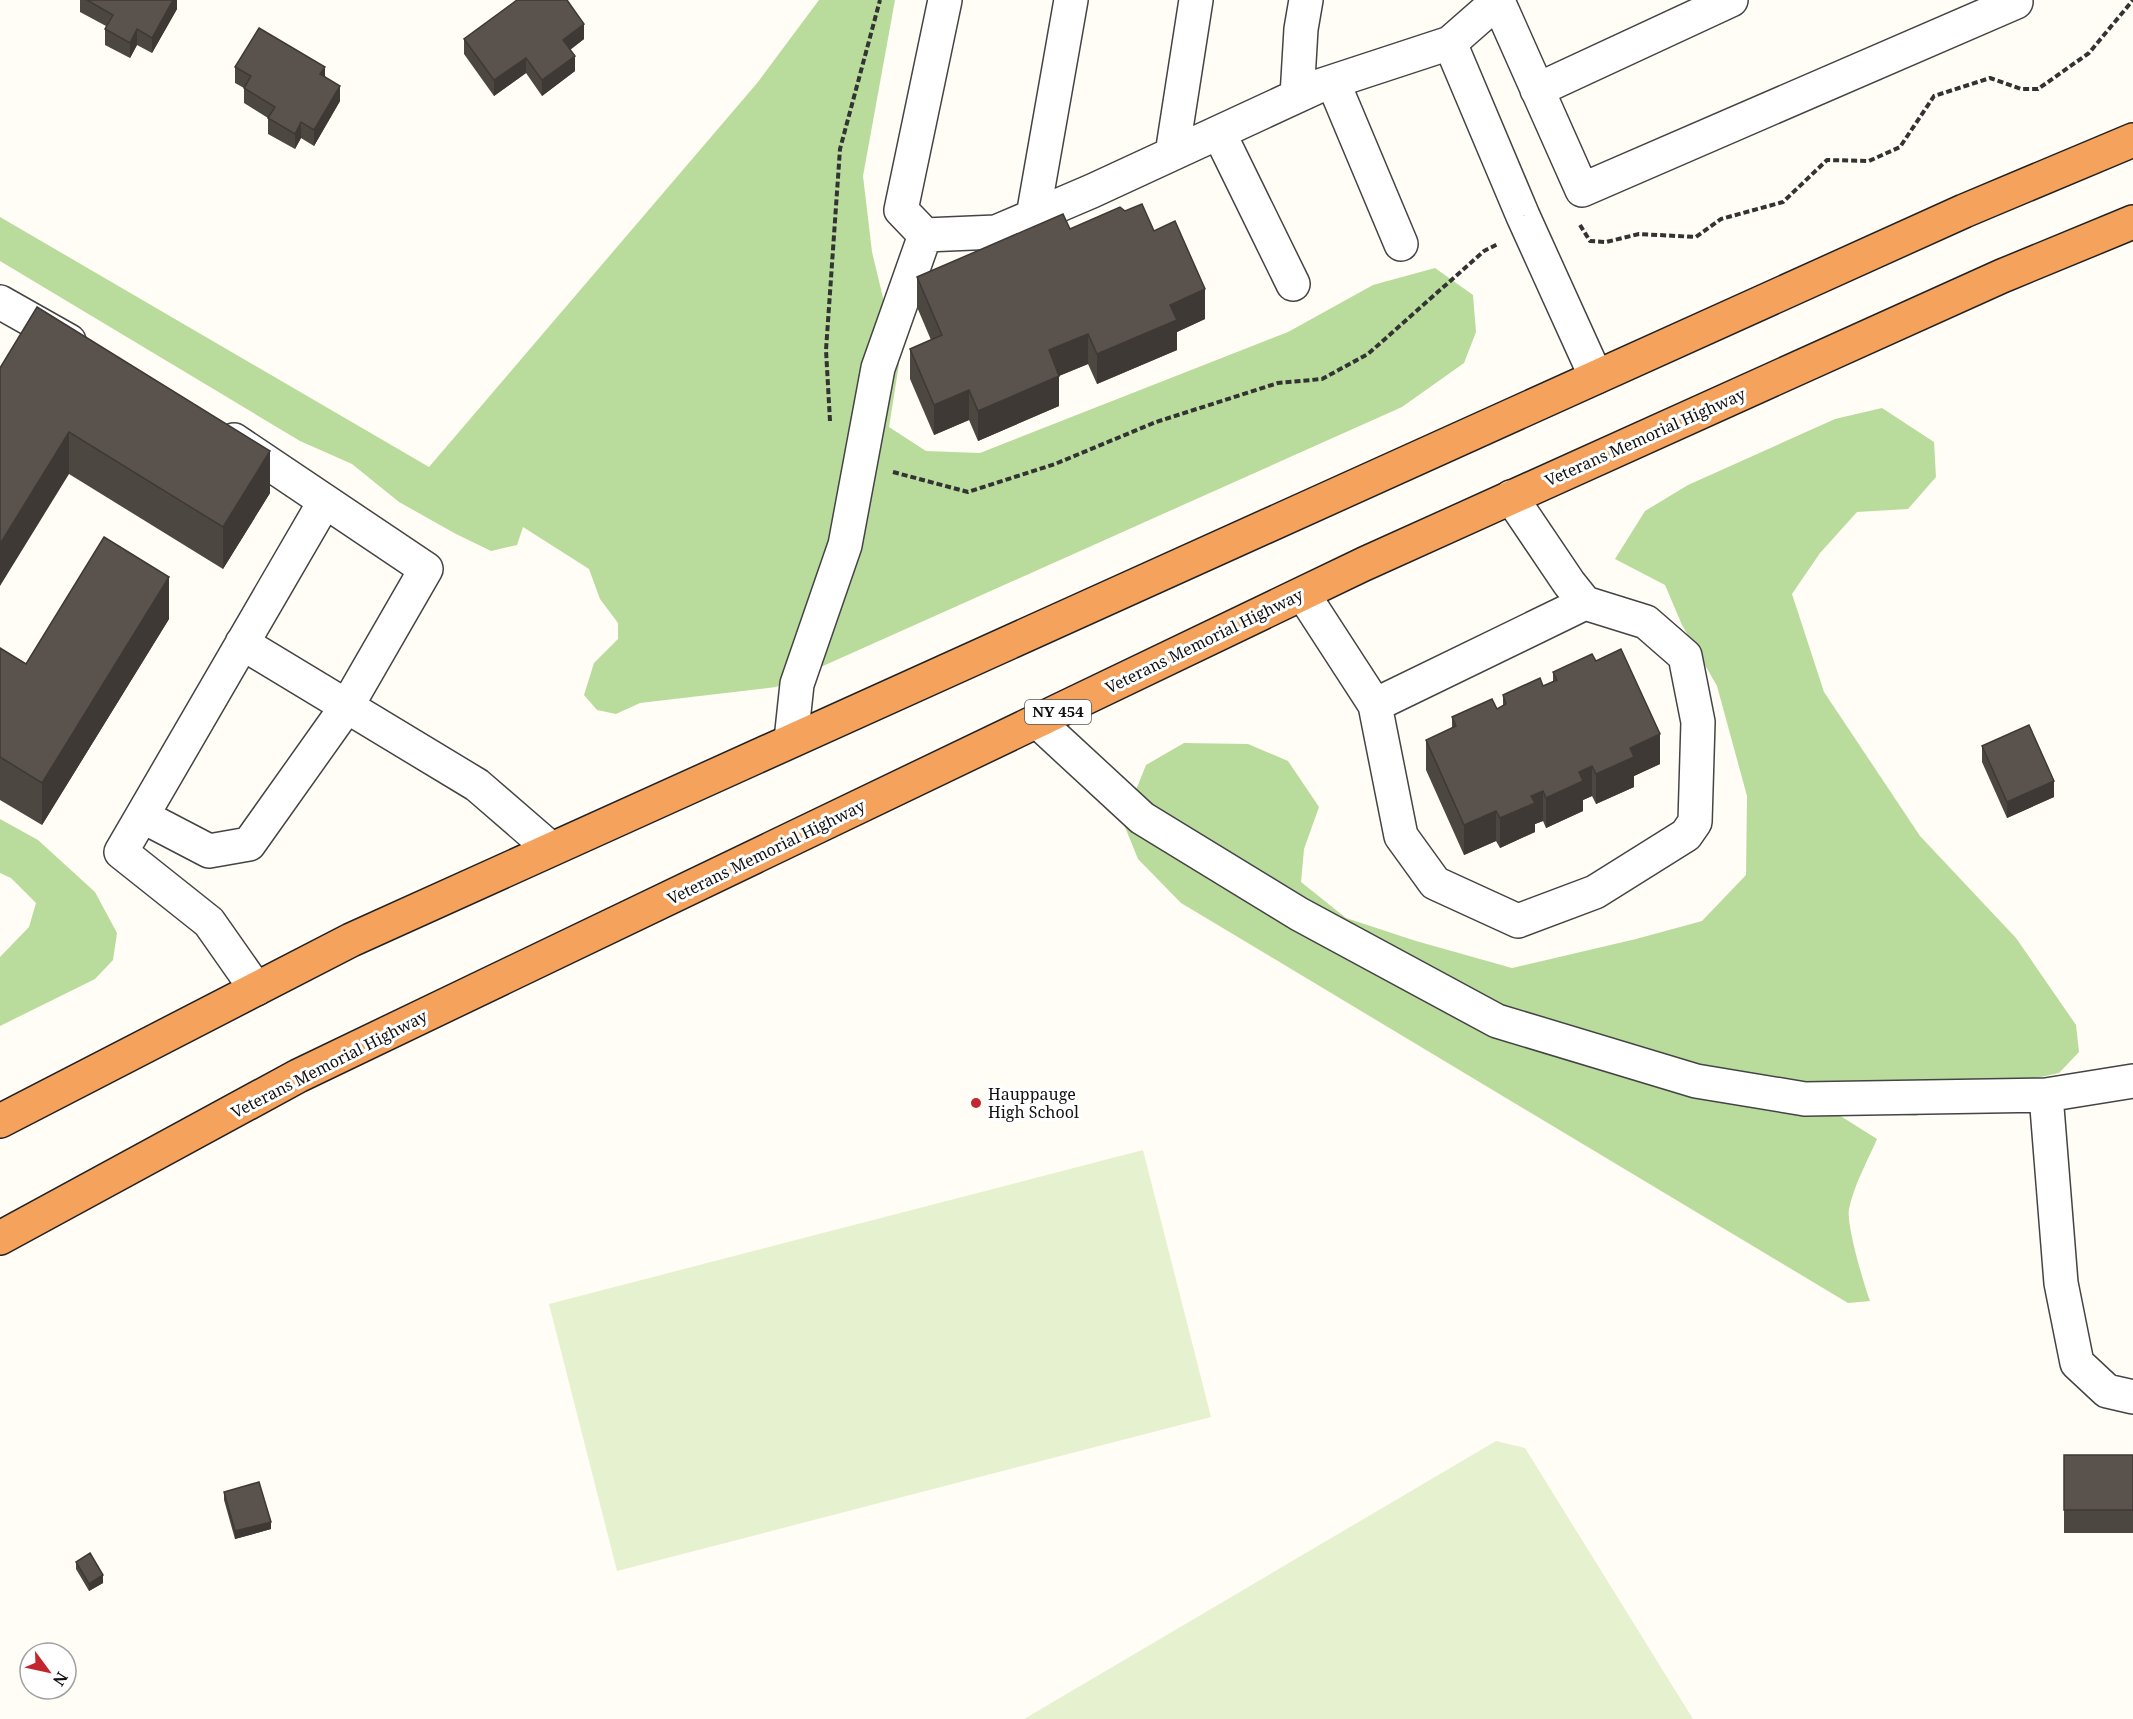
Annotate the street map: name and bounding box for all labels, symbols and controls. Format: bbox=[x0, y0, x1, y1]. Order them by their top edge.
street label: Veterans Memorial Highway bbox=[1541, 382, 1750, 491]
street label: Veterans Memorial Highway bbox=[1102, 583, 1307, 699]
road number: NY 454 bbox=[1025, 700, 1091, 724]
street label: Veterans Memorial Highway bbox=[664, 794, 869, 910]
street label: Veterans Memorial Highway bbox=[227, 1004, 432, 1123]
place label: Hauppauge High School bbox=[988, 1083, 1079, 1123]
marker: Hauppauge High School bbox=[969, 1096, 983, 1110]
north arrow bbox=[18, 1641, 78, 1701]
text: N bbox=[48, 1668, 73, 1691]

